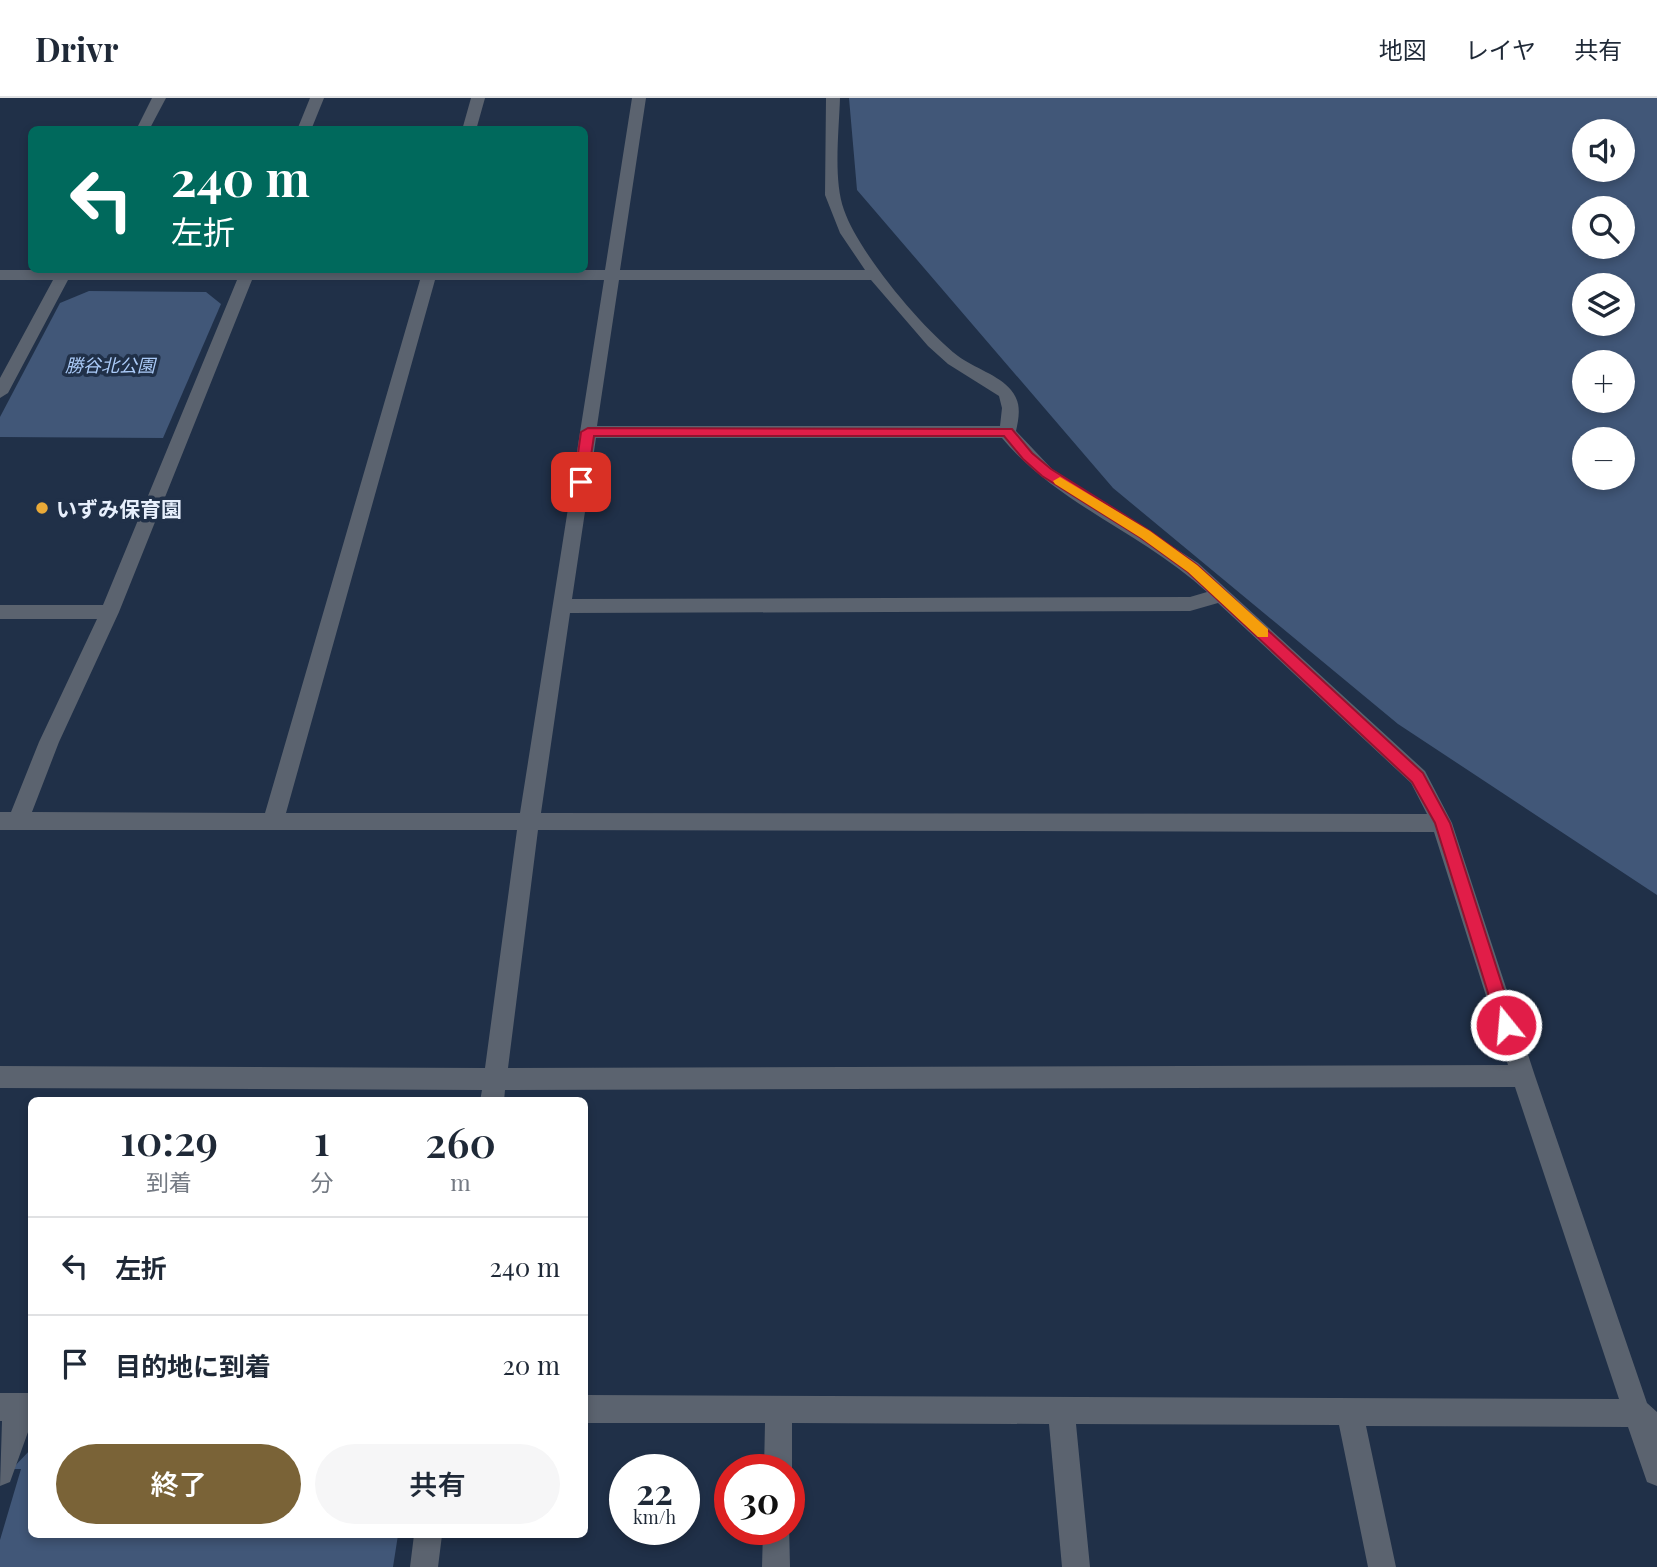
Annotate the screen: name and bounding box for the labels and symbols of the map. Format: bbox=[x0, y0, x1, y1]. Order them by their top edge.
park label: 勝谷北公園 bbox=[65, 353, 158, 377]
pin bbox=[551, 452, 611, 512]
place label: いずみ保育園 bbox=[56, 494, 182, 522]
marker: いずみ保育園 bbox=[34, 500, 50, 516]
position arrow bbox=[1469, 988, 1543, 1062]
speed limit sign: 30 bbox=[714, 1454, 805, 1545]

